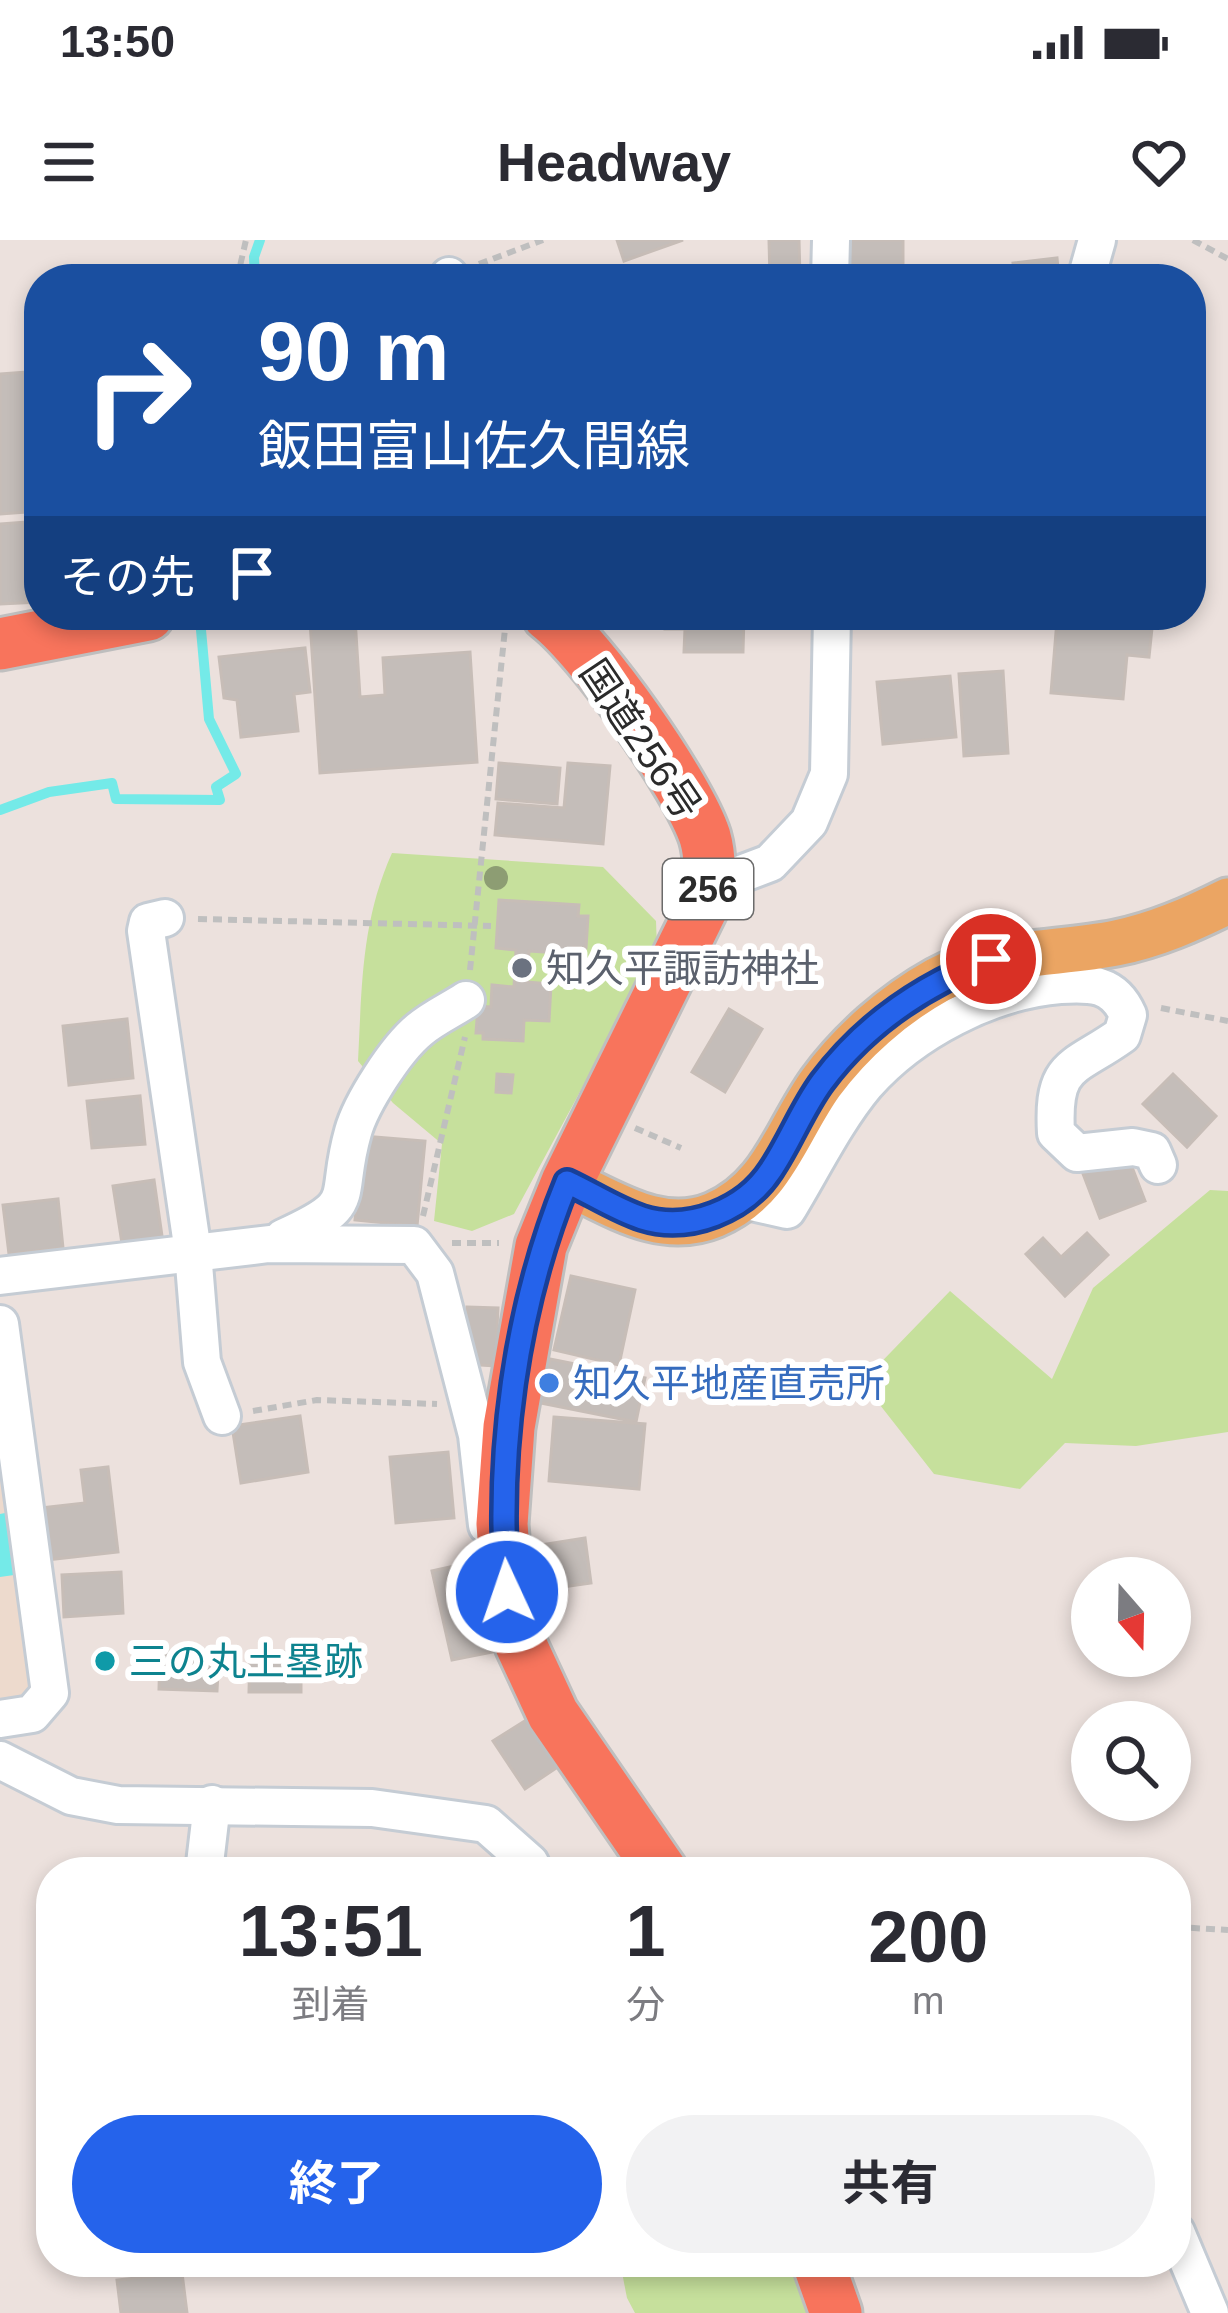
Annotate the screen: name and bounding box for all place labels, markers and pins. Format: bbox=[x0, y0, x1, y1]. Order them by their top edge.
pin bbox=[940, 908, 1042, 1010]
place label: 知久平諏訪神社 bbox=[546, 947, 819, 990]
marker: 知久平諏訪神社 bbox=[509, 955, 535, 981]
place label: 知久平地産直売所 bbox=[573, 1362, 885, 1405]
marker: 知久平地産直売所 bbox=[536, 1370, 562, 1396]
place label: 三の丸土塁跡 bbox=[129, 1640, 363, 1683]
marker: 三の丸土塁跡 bbox=[92, 1648, 118, 1674]

